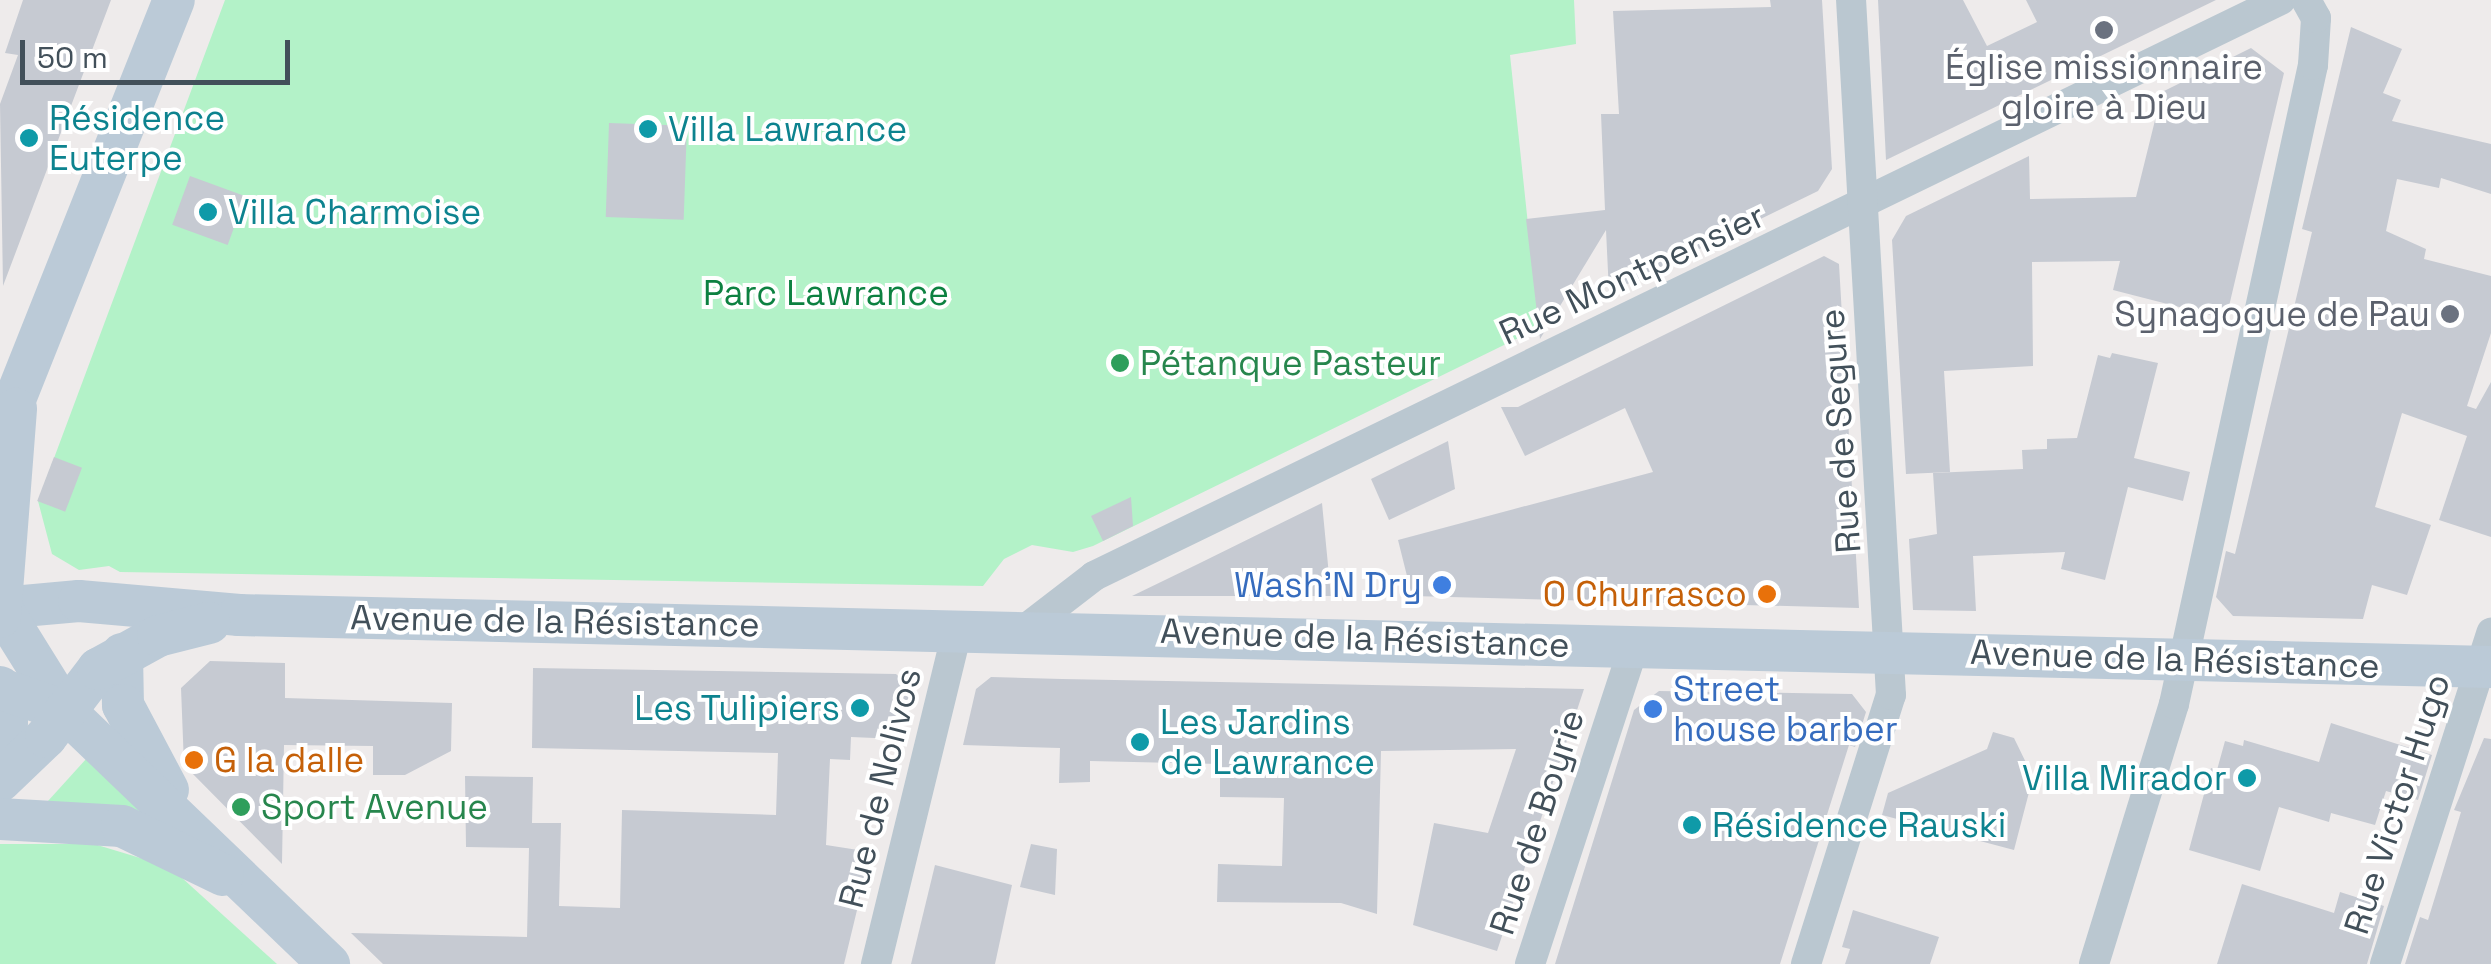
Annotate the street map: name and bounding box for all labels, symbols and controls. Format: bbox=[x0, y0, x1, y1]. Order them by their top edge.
marker: Église missionnaire gloire à Dieu bbox=[2093, 19, 2115, 41]
scale bar bbox=[25, 20, 295, 82]
text: 50 m bbox=[37, 38, 108, 77]
place label: Église missionnaire gloire à Dieu bbox=[1945, 46, 2263, 128]
place label: Résidence Euterpe bbox=[49, 97, 225, 179]
place label: Villa Lawrance bbox=[668, 108, 907, 150]
marker: Villa Lawrance bbox=[637, 118, 659, 140]
marker: Résidence Euterpe bbox=[18, 127, 40, 149]
place label: Villa Charmoise bbox=[228, 191, 481, 233]
street label: Rue Montpensier bbox=[1493, 194, 1771, 354]
marker: Villa Charmoise bbox=[197, 201, 219, 223]
park label: Parc Lawrance bbox=[703, 272, 949, 314]
place label: Synagogue de Pau bbox=[2114, 293, 2430, 335]
marker: Synagogue de Pau bbox=[2439, 303, 2461, 325]
street label: Rue de Segure bbox=[1811, 307, 1869, 555]
place label: Pétanque Pasteur bbox=[1140, 342, 1441, 384]
marker: Pétanque Pasteur bbox=[1109, 352, 1131, 374]
place label: Wash’N Dry bbox=[1234, 564, 1422, 606]
place label: O Churrasco bbox=[1543, 573, 1747, 615]
marker: Wash’N Dry bbox=[1431, 574, 1453, 596]
marker: O Churrasco bbox=[1756, 583, 1778, 605]
street label: Avenue de la Résistance bbox=[350, 596, 760, 646]
street label: Avenue de la Résistance bbox=[1160, 610, 1570, 666]
street label: Avenue de la Résistance bbox=[1970, 631, 2380, 687]
street label: Rue de Nolivos bbox=[830, 664, 930, 912]
place label: Street house barber bbox=[1673, 668, 1898, 750]
street label: Rue Victor Hugo bbox=[2335, 668, 2459, 940]
place label: Les Tulipiers bbox=[633, 687, 840, 729]
marker: Les Tulipiers bbox=[849, 697, 871, 719]
marker: Street house barber bbox=[1642, 698, 1664, 720]
place label: Les Jardins de Lawrance bbox=[1160, 701, 1375, 783]
street label: Rue de Boyrie bbox=[1481, 704, 1593, 940]
marker: Les Jardins de Lawrance bbox=[1129, 731, 1151, 753]
place label: G la dalle bbox=[214, 739, 364, 781]
marker: G la dalle bbox=[183, 749, 205, 771]
place label: Villa Mirador bbox=[2022, 757, 2227, 799]
marker: Villa Mirador bbox=[2236, 767, 2258, 789]
place label: Sport Avenue bbox=[261, 786, 489, 828]
marker: Sport Avenue bbox=[230, 796, 252, 818]
place label: Résidence Rauski bbox=[1712, 804, 2006, 846]
marker: Résidence Rauski bbox=[1681, 814, 1703, 836]

